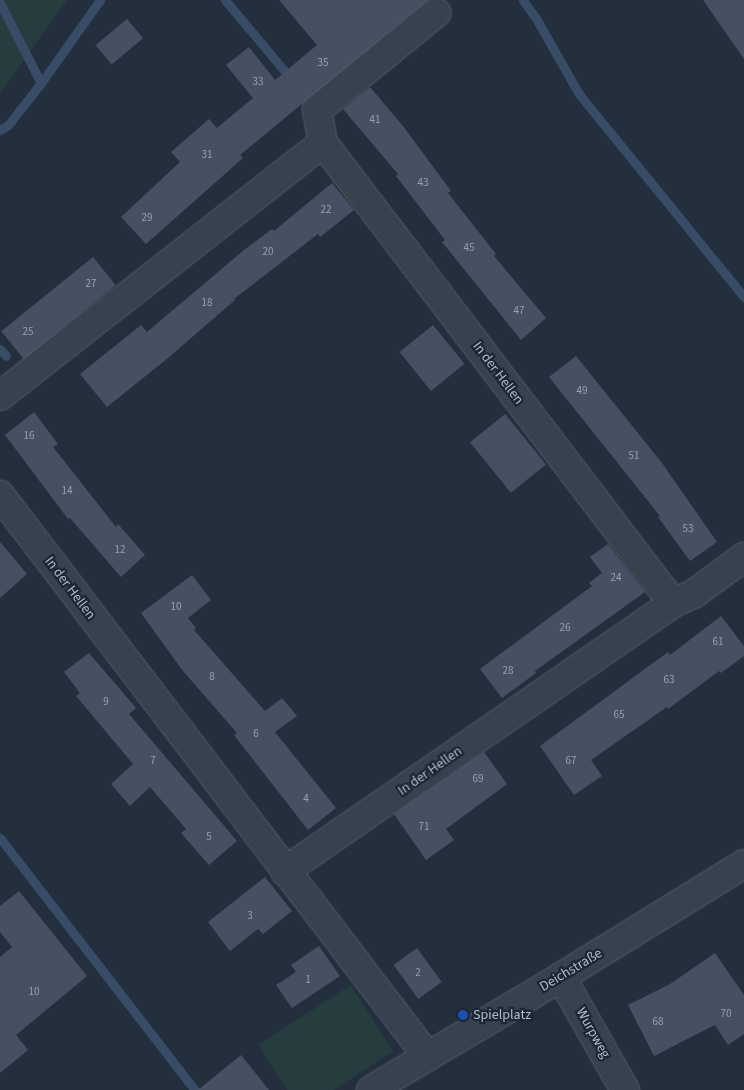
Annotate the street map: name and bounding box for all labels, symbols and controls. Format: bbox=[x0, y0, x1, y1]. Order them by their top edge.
house number: 35 bbox=[318, 56, 328, 70]
house number: 33 bbox=[253, 75, 263, 89]
house number: 41 bbox=[370, 113, 380, 127]
house number: 31 bbox=[202, 148, 212, 162]
house number: 43 bbox=[418, 176, 428, 190]
house number: 22 bbox=[321, 203, 331, 217]
house number: 29 bbox=[142, 211, 152, 225]
house number: 45 bbox=[464, 241, 474, 255]
house number: 20 bbox=[263, 245, 273, 259]
house number: 27 bbox=[86, 277, 96, 291]
house number: 18 bbox=[202, 296, 212, 310]
house number: 47 bbox=[514, 304, 524, 318]
house number: 25 bbox=[23, 325, 33, 339]
street label: In der Hellen bbox=[469, 338, 527, 408]
house number: 49 bbox=[577, 384, 587, 398]
house number: 16 bbox=[24, 429, 34, 443]
house number: 51 bbox=[629, 449, 639, 463]
house number: 14 bbox=[62, 484, 72, 498]
house number: 53 bbox=[683, 522, 693, 536]
house number: 12 bbox=[115, 543, 125, 557]
street label: In der Hellen bbox=[41, 553, 99, 623]
house number: 24 bbox=[611, 571, 621, 585]
house number: 10 bbox=[171, 600, 181, 614]
house number: 26 bbox=[560, 621, 570, 635]
house number: 61 bbox=[713, 635, 723, 649]
house number: 28 bbox=[503, 664, 513, 678]
house number: 8 bbox=[209, 670, 215, 684]
house number: 63 bbox=[664, 673, 674, 687]
house number: 9 bbox=[103, 695, 109, 709]
house number: 65 bbox=[614, 708, 624, 722]
house number: 6 bbox=[253, 727, 259, 741]
street label: In der Hellen bbox=[395, 743, 465, 799]
house number: 7 bbox=[150, 754, 156, 768]
house number: 67 bbox=[566, 754, 576, 768]
house number: 69 bbox=[473, 772, 483, 786]
house number: 4 bbox=[303, 792, 309, 806]
house number: 71 bbox=[419, 820, 429, 834]
house number: 5 bbox=[206, 830, 212, 844]
house number: 3 bbox=[247, 909, 253, 923]
street label: Deichstraße bbox=[537, 945, 605, 995]
house number: 2 bbox=[415, 966, 421, 980]
house number: 1 bbox=[305, 973, 311, 987]
house number: 10 bbox=[29, 985, 39, 999]
street label: Wurpweg bbox=[572, 1005, 614, 1061]
place label: Spielplatz bbox=[473, 1007, 531, 1023]
house number: 70 bbox=[721, 1007, 731, 1021]
marker: Spielplatz bbox=[457, 1009, 469, 1021]
house number: 68 bbox=[653, 1015, 663, 1029]

